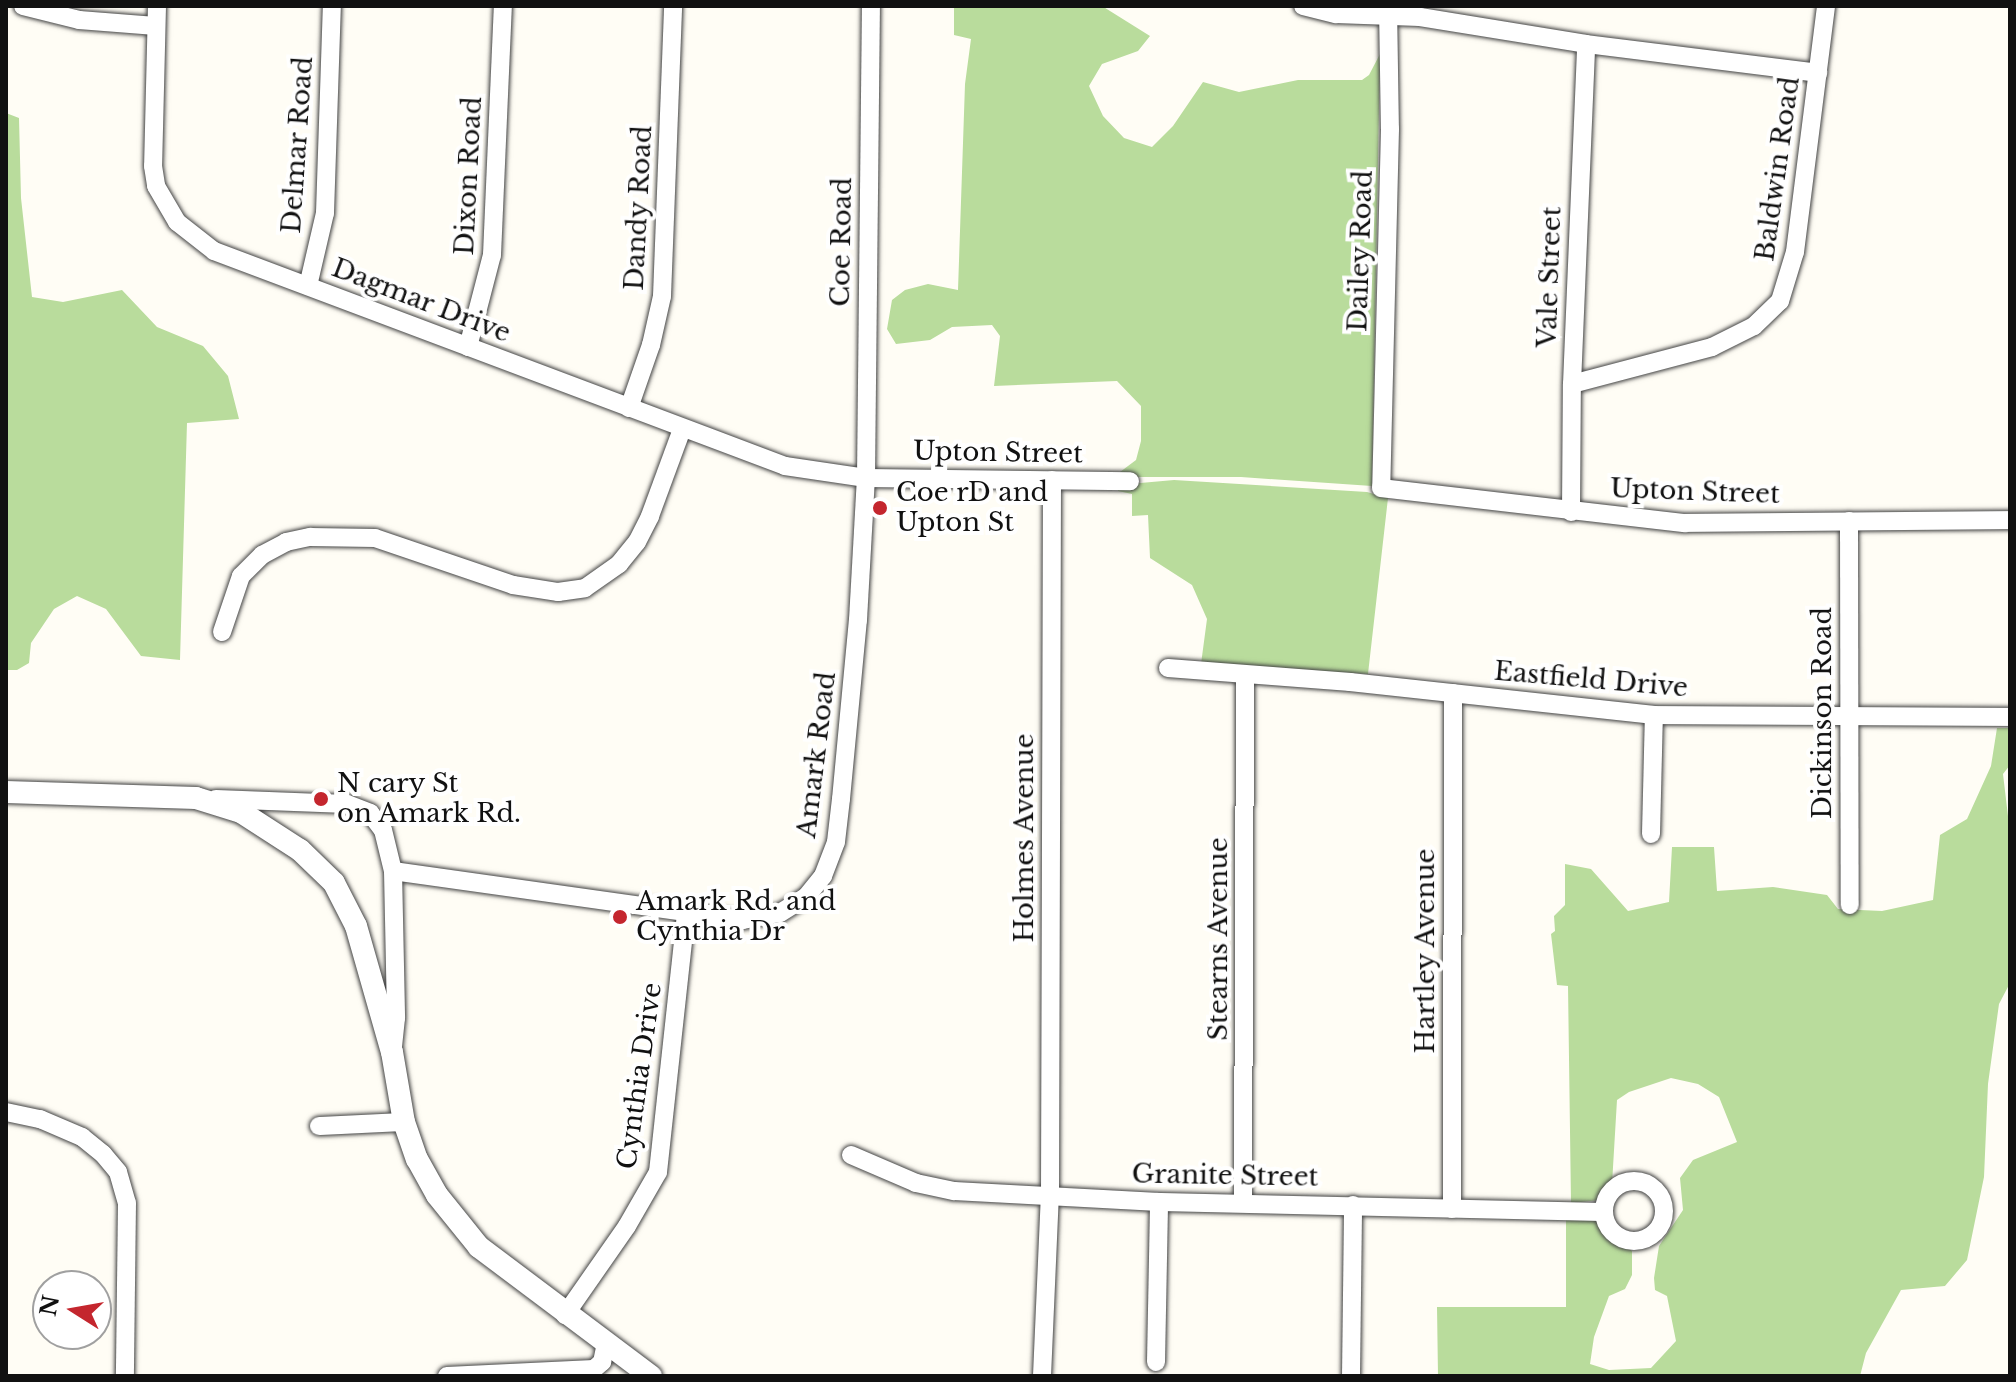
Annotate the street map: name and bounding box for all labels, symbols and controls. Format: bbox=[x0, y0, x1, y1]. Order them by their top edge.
street label: Delmar Road bbox=[276, 55, 320, 235]
street label: Baldwin Road bbox=[1750, 75, 1806, 263]
street label: Dixon Road bbox=[449, 96, 489, 256]
street label: Dandy Road bbox=[619, 124, 659, 292]
street label: Dailey Road bbox=[1343, 169, 1379, 333]
street label: Coe Road bbox=[825, 177, 859, 307]
street label: Vale Street bbox=[1532, 206, 1568, 348]
street label: Dagmar Drive bbox=[327, 253, 515, 349]
street label: Upton Street bbox=[913, 436, 1083, 470]
street label: Upton Street bbox=[1610, 473, 1780, 511]
place label: Coe rD and Upton St bbox=[896, 477, 1048, 538]
marker: Coe rD and Upton St bbox=[871, 499, 889, 517]
street label: Dickinson Road bbox=[1807, 607, 1839, 819]
street label: Eastfield Drive bbox=[1493, 656, 1689, 704]
street label: Amark Road bbox=[791, 670, 843, 840]
street label: Holmes Avenue bbox=[1009, 733, 1041, 943]
place label: N cary St on Amark Rd. bbox=[337, 768, 522, 830]
marker: N cary St on Amark Rd. bbox=[312, 790, 330, 808]
street label: Stearns Avenue bbox=[1203, 837, 1235, 1041]
street label: Hartley Avenue bbox=[1410, 848, 1442, 1054]
place label: Amark Rd. and Cynthia Dr bbox=[636, 886, 836, 948]
marker: Amark Rd. and Cynthia Dr bbox=[611, 908, 629, 926]
street label: Cynthia Drive bbox=[611, 981, 669, 1171]
street label: Granite Street bbox=[1131, 1159, 1319, 1193]
north arrow bbox=[32, 1270, 112, 1350]
text: N bbox=[35, 1293, 65, 1318]

